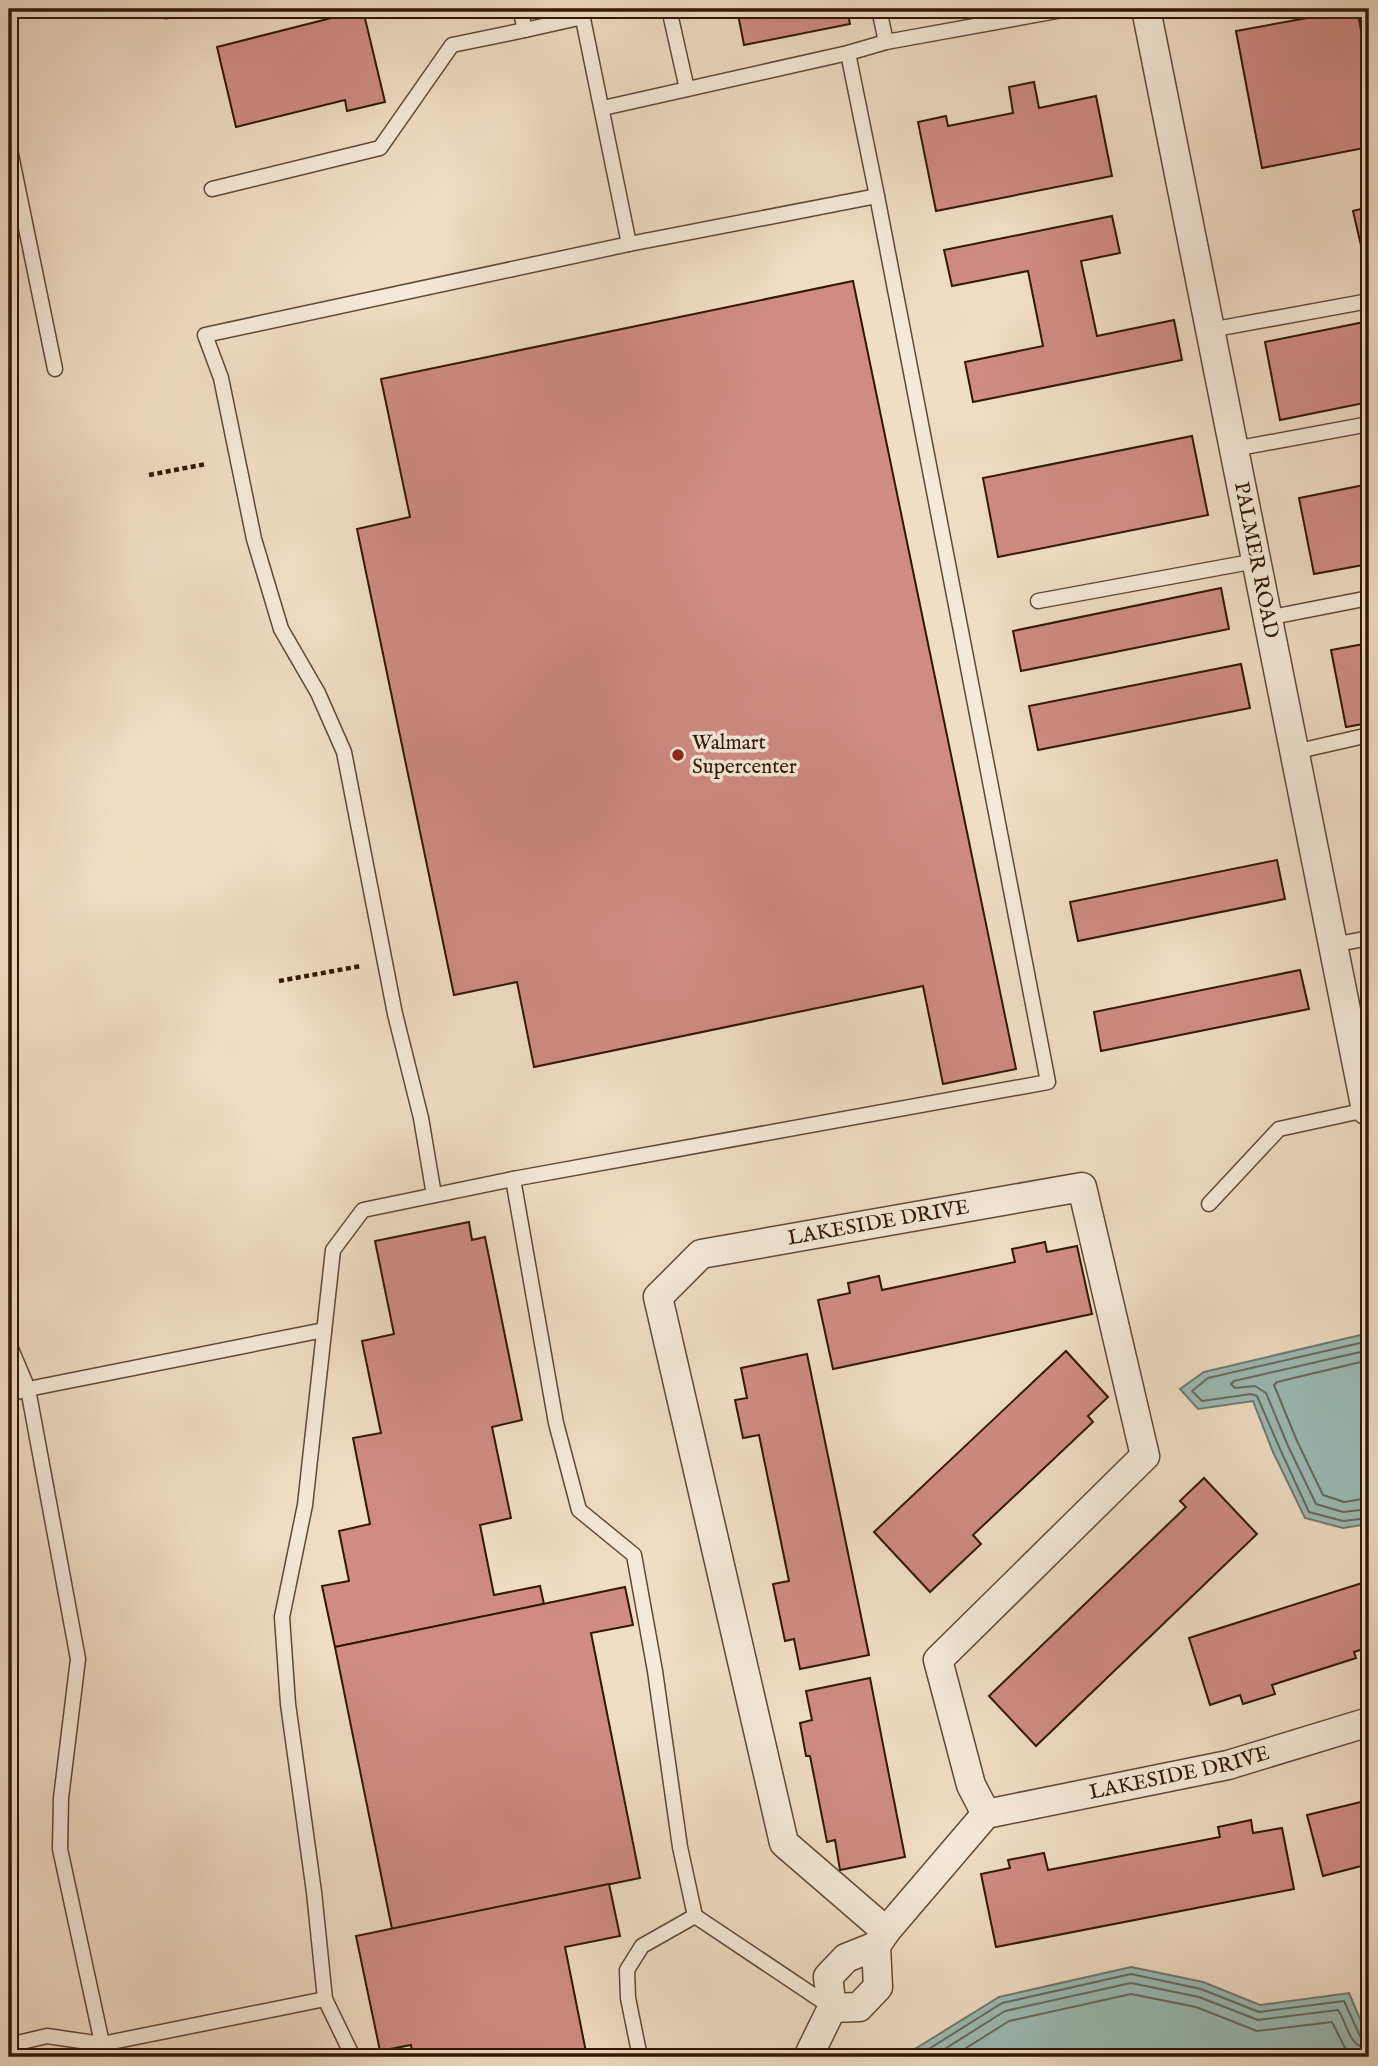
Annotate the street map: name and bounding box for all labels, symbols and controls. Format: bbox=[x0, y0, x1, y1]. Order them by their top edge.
street label: PALMER ROAD bbox=[1227, 479, 1285, 641]
place label: Walmart Supercenter bbox=[692, 730, 797, 781]
marker: Walmart Supercenter bbox=[670, 747, 686, 763]
street label: LAKESIDE DRIVE bbox=[785, 1194, 971, 1252]
street label: LAKESIDE DRIVE bbox=[1087, 1740, 1273, 1806]

